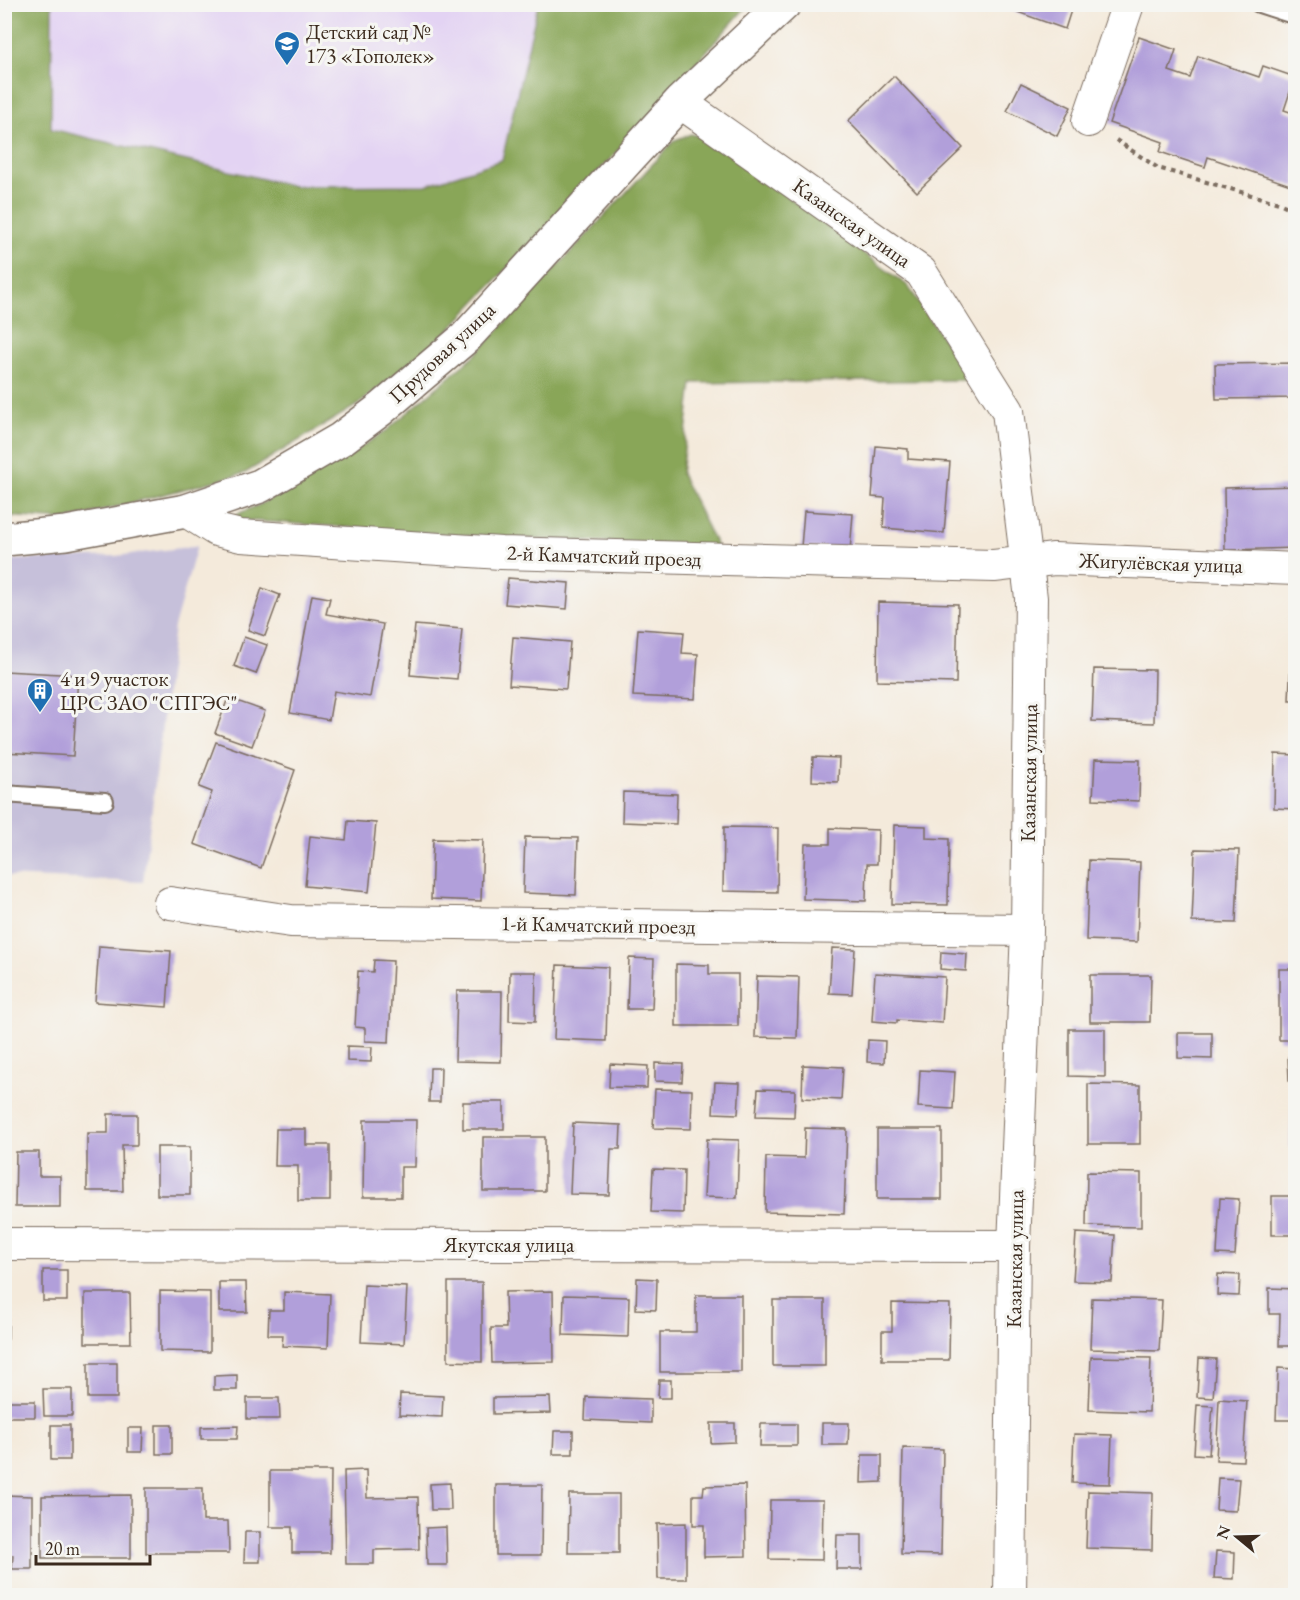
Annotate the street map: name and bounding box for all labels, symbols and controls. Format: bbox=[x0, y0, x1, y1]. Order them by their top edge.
place label: Детский сад № 173 «Тополек» bbox=[306, 18, 435, 69]
school or university icon: Детский сад № 173 «Тополек» bbox=[272, 29, 302, 67]
street label: Казанская улица bbox=[788, 172, 917, 274]
street label: Прудовая улица bbox=[383, 296, 501, 409]
street label: 2-й Камчатский проезд bbox=[506, 539, 702, 572]
street label: Жигулёвская улица bbox=[1078, 546, 1244, 579]
place label: 4 и 9 участок ЦРС ЗАО "СПГЭС" bbox=[60, 665, 237, 716]
building icon: 4 и 9 участок ЦРС ЗАО "СПГЭС" bbox=[25, 676, 55, 714]
street label: Казанская улица bbox=[1014, 703, 1043, 842]
street label: 1-й Камчатский проезд bbox=[500, 909, 696, 940]
street label: Казанская улица bbox=[1000, 1189, 1029, 1328]
street label: Якутская улица bbox=[443, 1231, 575, 1258]
north arrow bbox=[1207, 1507, 1267, 1567]
text: N bbox=[1211, 1523, 1235, 1542]
scale bar bbox=[36, 1528, 150, 1566]
text: 20 m bbox=[45, 1537, 80, 1560]

